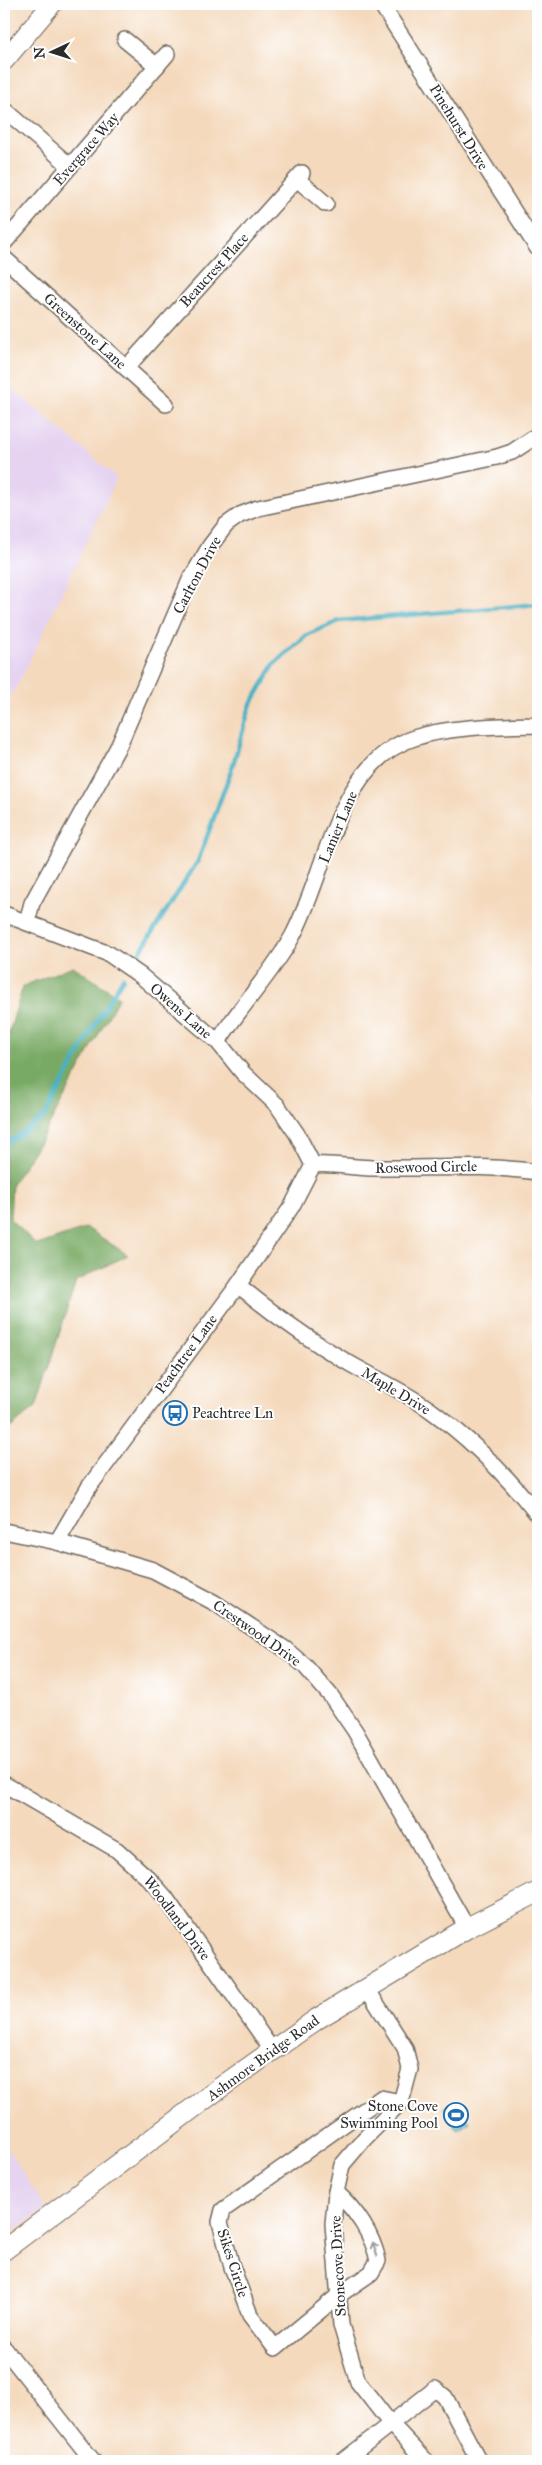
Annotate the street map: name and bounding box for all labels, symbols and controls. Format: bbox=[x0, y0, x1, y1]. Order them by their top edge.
north arrow bbox=[28, 28, 78, 78]
text: N bbox=[31, 46, 48, 59]
street label: Pinehurst Drive bbox=[426, 81, 492, 173]
street label: Evergrace Way bbox=[49, 108, 123, 189]
street label: Beaucrest Place bbox=[176, 229, 252, 311]
street label: Greenstone Lane bbox=[40, 289, 130, 373]
street label: Carlton Drive bbox=[169, 533, 225, 617]
street label: Lanier Lane bbox=[315, 788, 361, 866]
street label: Owens Lane bbox=[146, 979, 216, 1043]
street label: Rosewood Circle bbox=[375, 1157, 477, 1177]
street label: Peachtree Lane bbox=[151, 1311, 221, 1397]
street label: Maple Drive bbox=[358, 1363, 434, 1419]
bus stop icon: Peachtree Ln bbox=[162, 1400, 188, 1426]
place label: Peachtree Ln bbox=[192, 1404, 273, 1422]
street label: Crestwood Drive bbox=[210, 1596, 304, 1670]
street label: Woodland Drive bbox=[140, 1872, 214, 1964]
street label: Ashmore Bridge Road bbox=[202, 2011, 323, 2105]
place label: Stone Cove Swimming Pool bbox=[340, 2097, 439, 2132]
sports icon: Stone Cove Swimming Pool bbox=[443, 2102, 469, 2128]
street label: Stonecove Drive bbox=[326, 2215, 350, 2317]
street label: Sikes Circle bbox=[213, 2226, 253, 2300]
one-way arrow bbox=[369, 2241, 379, 2257]

